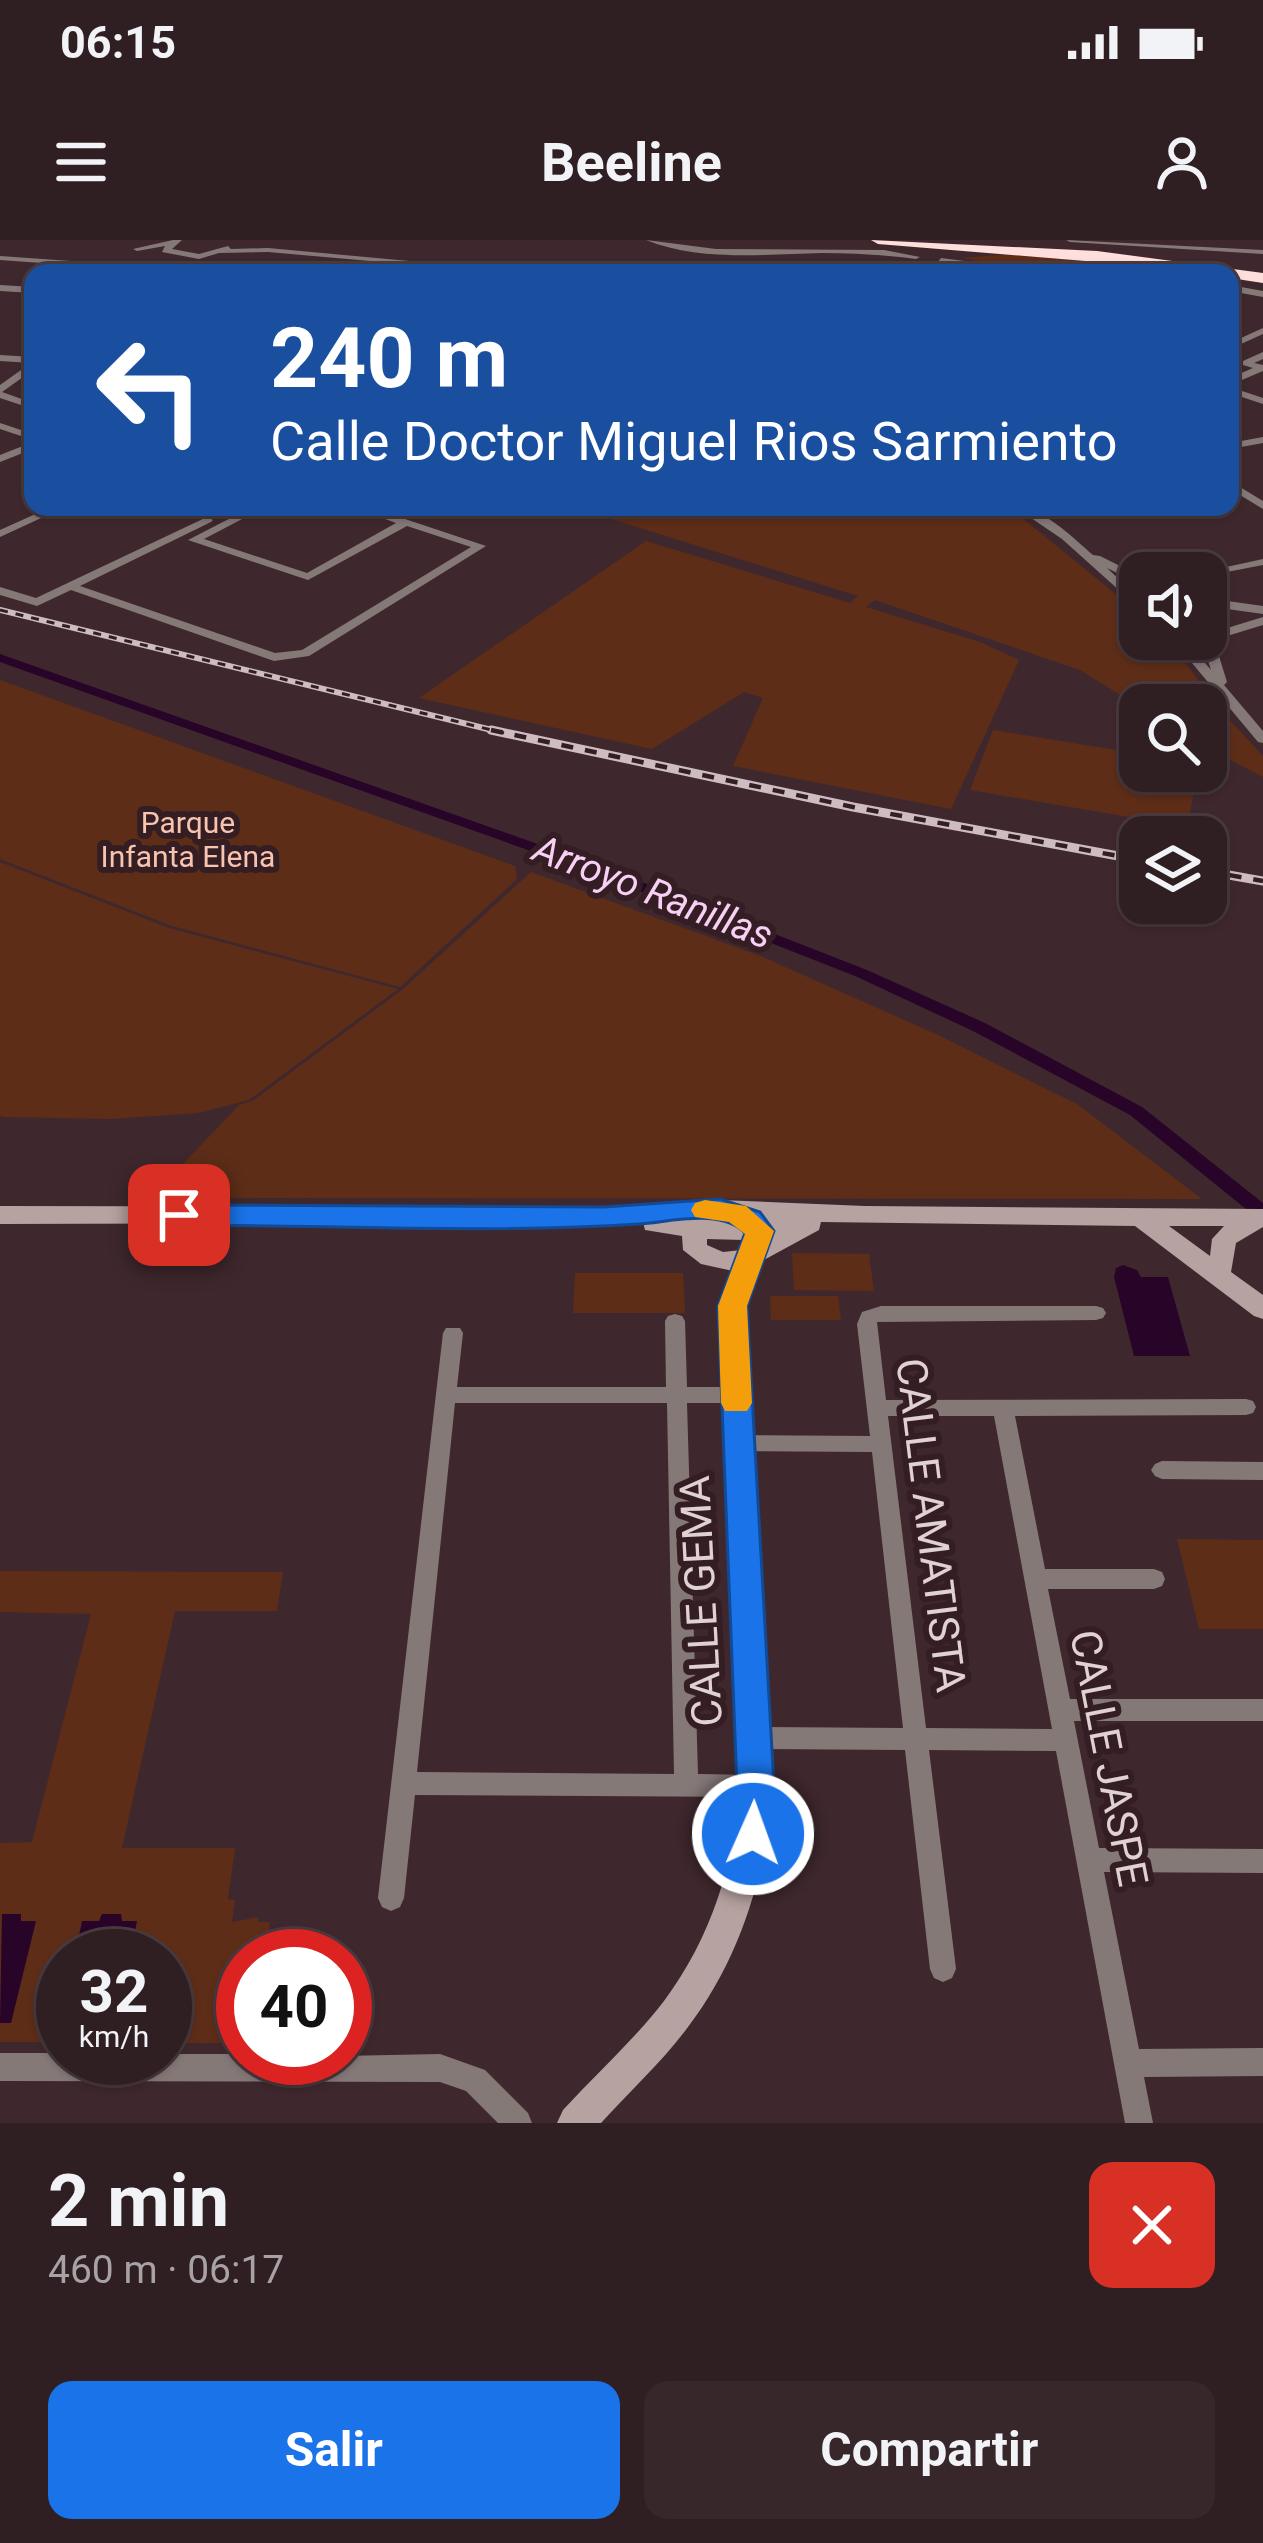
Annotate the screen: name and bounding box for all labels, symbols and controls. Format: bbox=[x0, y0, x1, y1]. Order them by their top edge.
text: 06:15 bbox=[60, 16, 176, 69]
icon: menu bbox=[48, 129, 114, 195]
icon: person bbox=[1149, 129, 1215, 195]
text: Beeline bbox=[541, 131, 722, 194]
text: 240 m bbox=[270, 309, 508, 408]
icon: left bbox=[72, 312, 228, 468]
text: Calle Doctor Miguel Rios Sarmiento bbox=[270, 410, 1118, 473]
map controls bbox=[1119, 552, 1227, 924]
button: sound bbox=[1119, 552, 1227, 660]
button: search bbox=[1119, 684, 1227, 792]
park label: Parque Infanta Elena bbox=[101, 805, 275, 874]
button: layers bbox=[1119, 816, 1227, 924]
water label: Arroyo Ranillas bbox=[525, 825, 779, 959]
pin bbox=[128, 1164, 230, 1266]
icon: arrive bbox=[146, 1182, 212, 1248]
street label: CALLE AMATISTA bbox=[886, 1355, 976, 1695]
street label: CALLE GEMA bbox=[670, 1474, 732, 1728]
street label: CALLE JASPE bbox=[1060, 1626, 1158, 1890]
position arrow bbox=[690, 1771, 816, 1897]
speed limit sign: 40 bbox=[216, 1929, 372, 2085]
text: 32 bbox=[80, 1956, 148, 2027]
text: km/h bbox=[79, 2019, 149, 2054]
text: 2 min bbox=[48, 2159, 229, 2244]
button: close bbox=[1089, 2162, 1215, 2288]
text: 460 m · 06:17 bbox=[48, 2247, 284, 2293]
button: Salir bbox=[48, 2381, 620, 2519]
button: Compartir bbox=[644, 2381, 1215, 2519]

